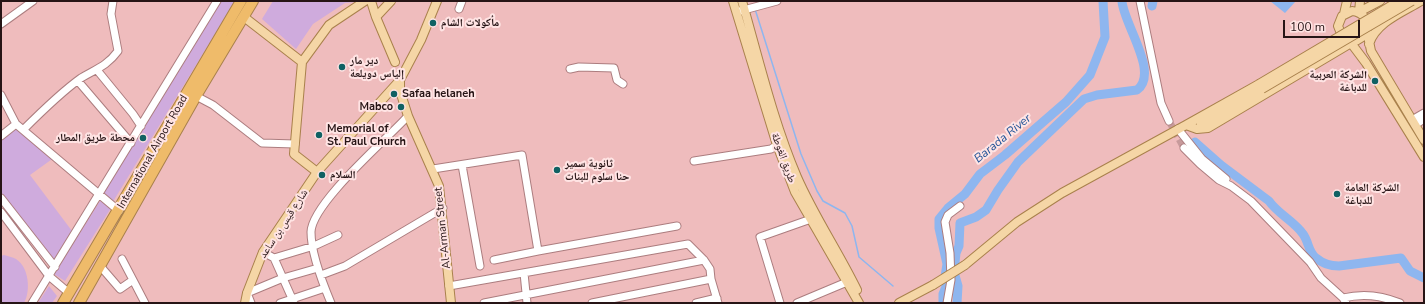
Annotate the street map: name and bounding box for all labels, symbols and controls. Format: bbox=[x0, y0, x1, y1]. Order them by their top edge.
scale bar bbox=[1285, 12, 1362, 38]
place label: مأكولات الشام bbox=[441, 16, 499, 30]
marker: مأكولات الشام bbox=[428, 18, 438, 28]
text: 100 m bbox=[1290, 19, 1325, 35]
place label: دير مار إلياس دويلعة bbox=[350, 54, 404, 80]
marker: دير مار إلياس دويلعة bbox=[337, 62, 347, 72]
place label: الشركة العربية للدباغة bbox=[1310, 68, 1367, 94]
marker: الشركة العربية للدباغة bbox=[1370, 76, 1380, 86]
place label: Safaa helaneh bbox=[402, 87, 475, 101]
marker: Safaa helaneh bbox=[389, 89, 399, 99]
street label: International Airport Road bbox=[115, 93, 191, 211]
place label: Mabco bbox=[359, 100, 393, 114]
marker: Mabco bbox=[396, 102, 406, 112]
water label: Barada River bbox=[972, 112, 1034, 166]
place label: Memorial of St. Paul Church bbox=[327, 122, 406, 148]
marker: Memorial of St. Paul Church bbox=[314, 130, 324, 140]
place label: محطة طريق المطار bbox=[56, 131, 135, 145]
street label: طريق الغوطة bbox=[768, 131, 798, 185]
marker: محطة طريق المطار bbox=[138, 133, 148, 143]
place label: ثانوية سمير حنا سلوم للبنات bbox=[565, 157, 629, 183]
marker: ثانوية سمير حنا سلوم للبنات bbox=[552, 165, 562, 175]
place label: السلام bbox=[330, 168, 356, 182]
marker: السلام bbox=[317, 170, 327, 180]
place label: الشركة العامة للدباغة bbox=[1345, 181, 1399, 207]
street label: شارع قيس بن ساعد bbox=[257, 187, 311, 261]
street label: Al-Arman Street bbox=[432, 187, 454, 269]
marker: الشركة العامة للدباغة bbox=[1332, 189, 1342, 199]

